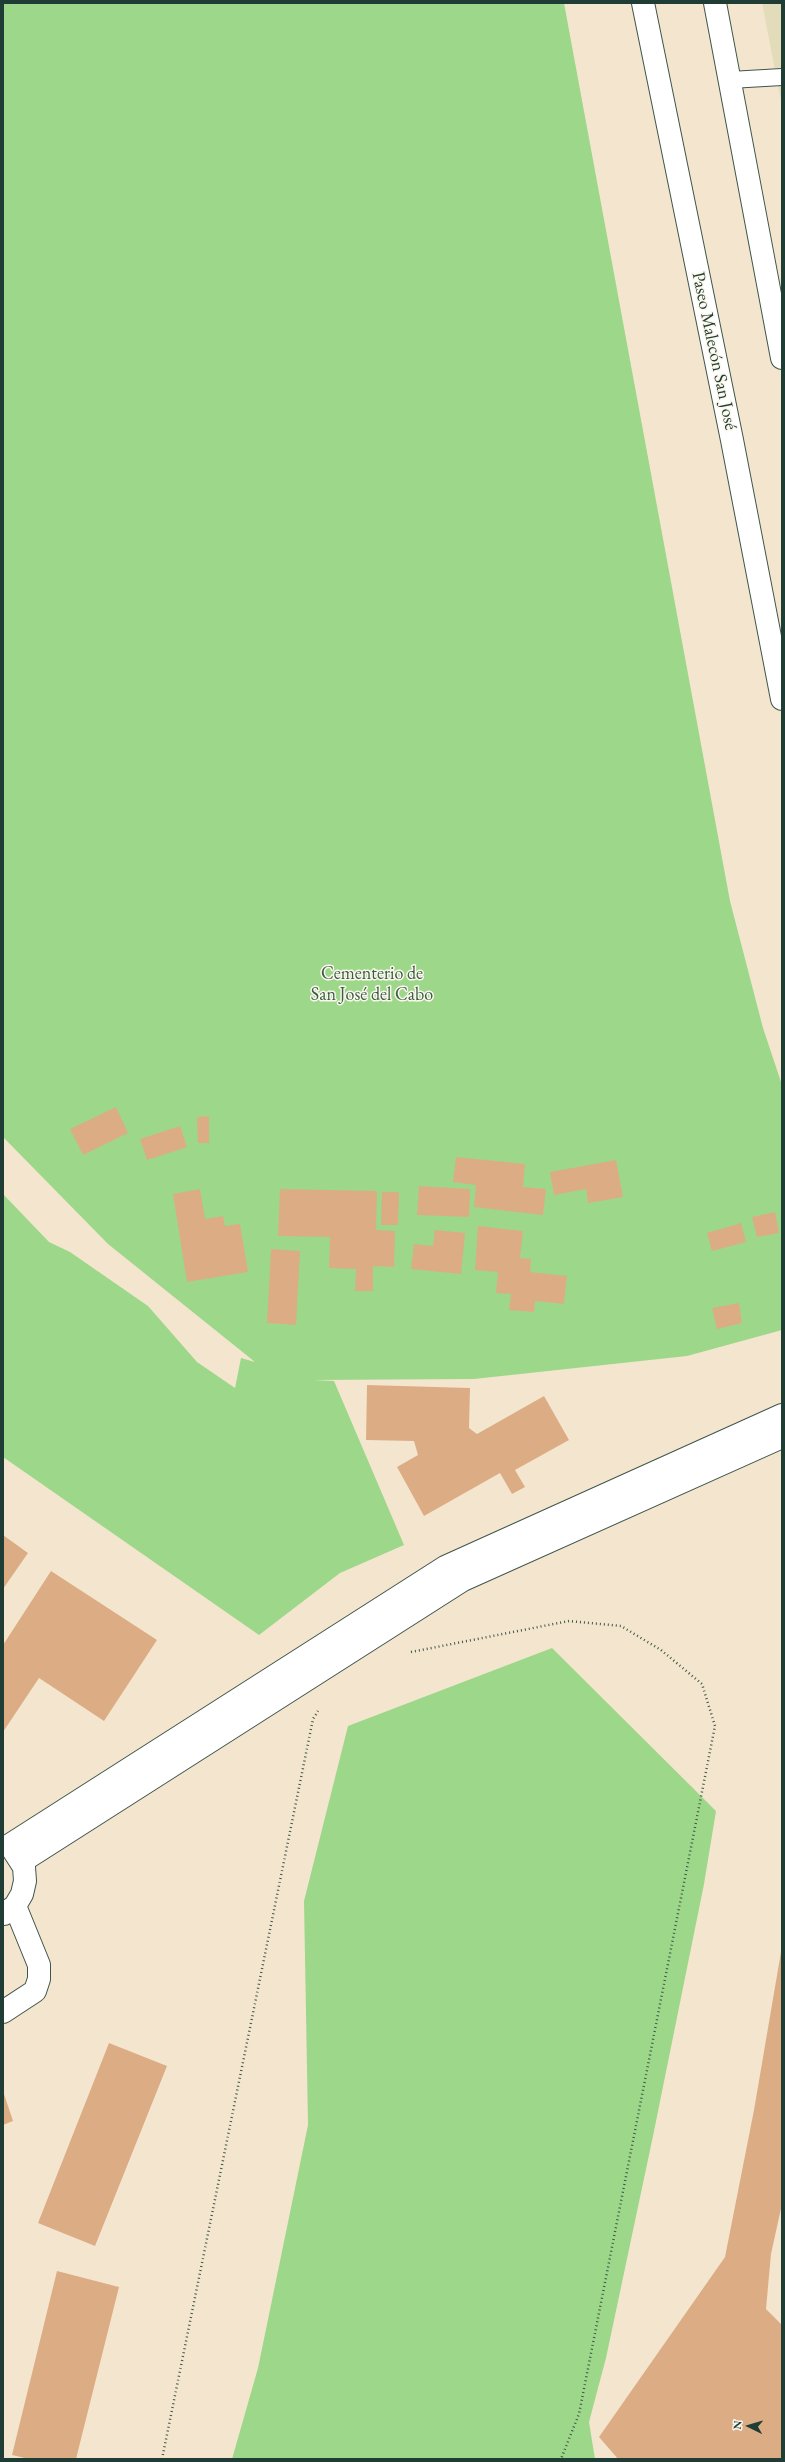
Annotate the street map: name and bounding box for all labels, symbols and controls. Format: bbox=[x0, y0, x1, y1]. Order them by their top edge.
street label: Paseo Malecón San José bbox=[687, 270, 741, 432]
park label: Cementerio de San José del Cabo bbox=[311, 963, 433, 1006]
north arrow bbox=[729, 2406, 769, 2446]
text: N bbox=[730, 2420, 744, 2430]

